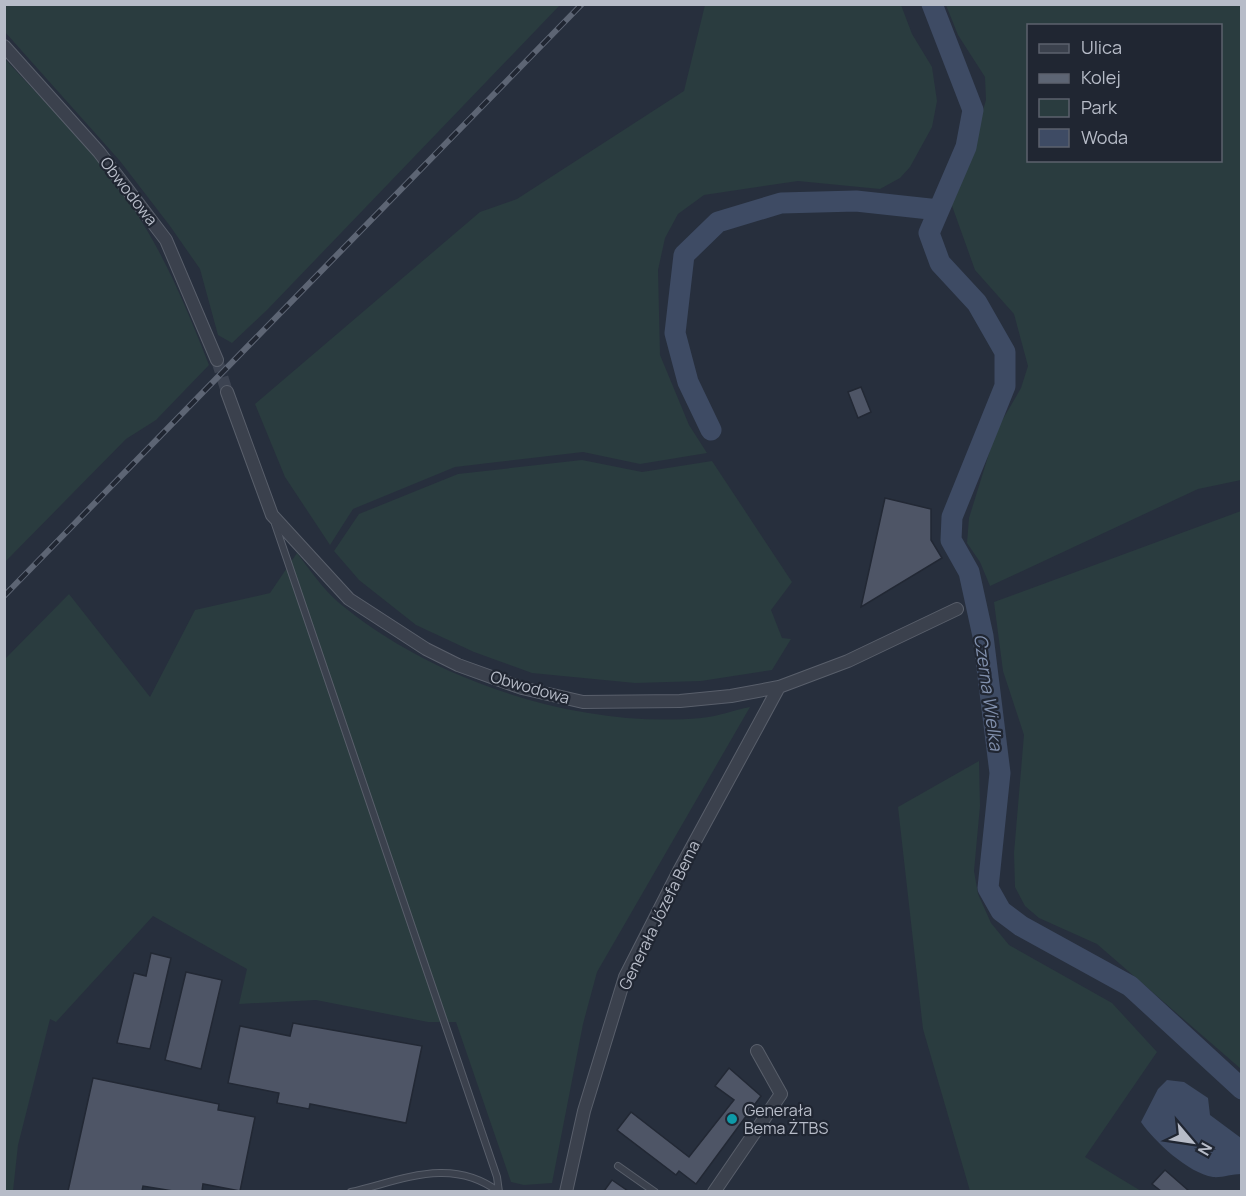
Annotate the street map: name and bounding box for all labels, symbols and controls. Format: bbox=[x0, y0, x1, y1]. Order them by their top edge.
legend bbox=[1027, 24, 1222, 162]
text: Ulica bbox=[1081, 35, 1122, 59]
text: Kolej bbox=[1081, 65, 1121, 89]
text: Park bbox=[1081, 95, 1118, 119]
text: Woda bbox=[1081, 125, 1128, 149]
street label: Obwodowa bbox=[95, 152, 163, 230]
water label: Czerna Wielka bbox=[969, 632, 1009, 753]
street label: Obwodowa bbox=[488, 665, 572, 709]
street label: Generała Józefa Bema bbox=[613, 836, 705, 994]
place label: Generała Bema ŻTBS bbox=[744, 1099, 828, 1139]
marker: Generała Bema ŻTBS bbox=[725, 1112, 739, 1126]
north arrow bbox=[1162, 1112, 1222, 1172]
text: N bbox=[1193, 1139, 1218, 1160]

